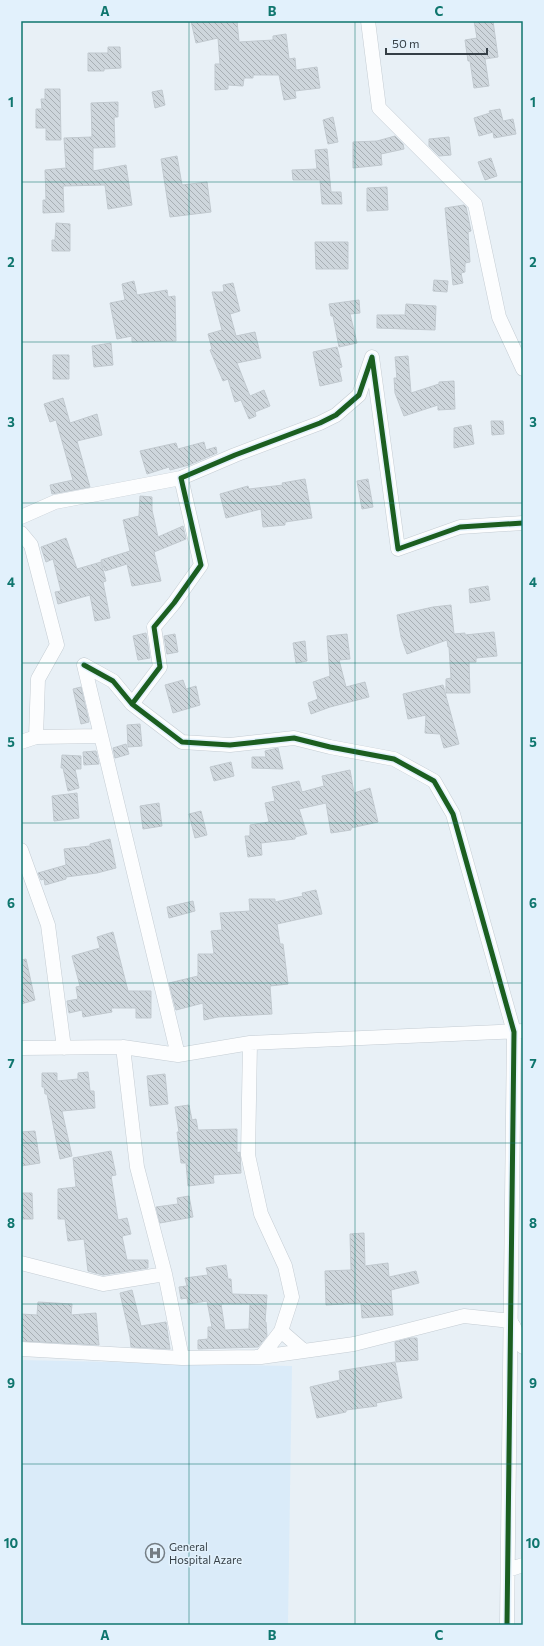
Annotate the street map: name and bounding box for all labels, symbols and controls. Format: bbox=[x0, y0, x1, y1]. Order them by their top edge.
text: A bbox=[100, 3, 110, 19]
text: B bbox=[268, 3, 277, 19]
text: C bbox=[435, 3, 444, 19]
scale bar bbox=[386, 30, 487, 56]
text: 50 m bbox=[392, 36, 420, 50]
text: 1 bbox=[8, 94, 14, 110]
text: 1 bbox=[530, 94, 536, 110]
text: 2 bbox=[7, 254, 15, 270]
text: 2 bbox=[529, 254, 537, 270]
text: 3 bbox=[7, 414, 15, 430]
text: 3 bbox=[529, 414, 537, 430]
text: 4 bbox=[7, 574, 15, 590]
text: 4 bbox=[529, 574, 537, 590]
text: 5 bbox=[7, 734, 15, 750]
text: 5 bbox=[529, 734, 537, 750]
text: 6 bbox=[7, 895, 15, 911]
text: 6 bbox=[529, 895, 537, 911]
text: 7 bbox=[7, 1055, 15, 1071]
text: 7 bbox=[529, 1055, 537, 1071]
text: 8 bbox=[7, 1215, 15, 1231]
text: 8 bbox=[529, 1215, 537, 1231]
text: 9 bbox=[7, 1375, 15, 1391]
text: 9 bbox=[529, 1375, 537, 1391]
text: 10 bbox=[4, 1535, 19, 1551]
text: 10 bbox=[526, 1535, 541, 1551]
place label: General Hospital Azare bbox=[169, 1540, 242, 1566]
hospital icon: General Hospital Azare bbox=[144, 1542, 166, 1564]
text: A bbox=[100, 1627, 110, 1643]
text: B bbox=[268, 1627, 277, 1643]
text: C bbox=[435, 1627, 444, 1643]

